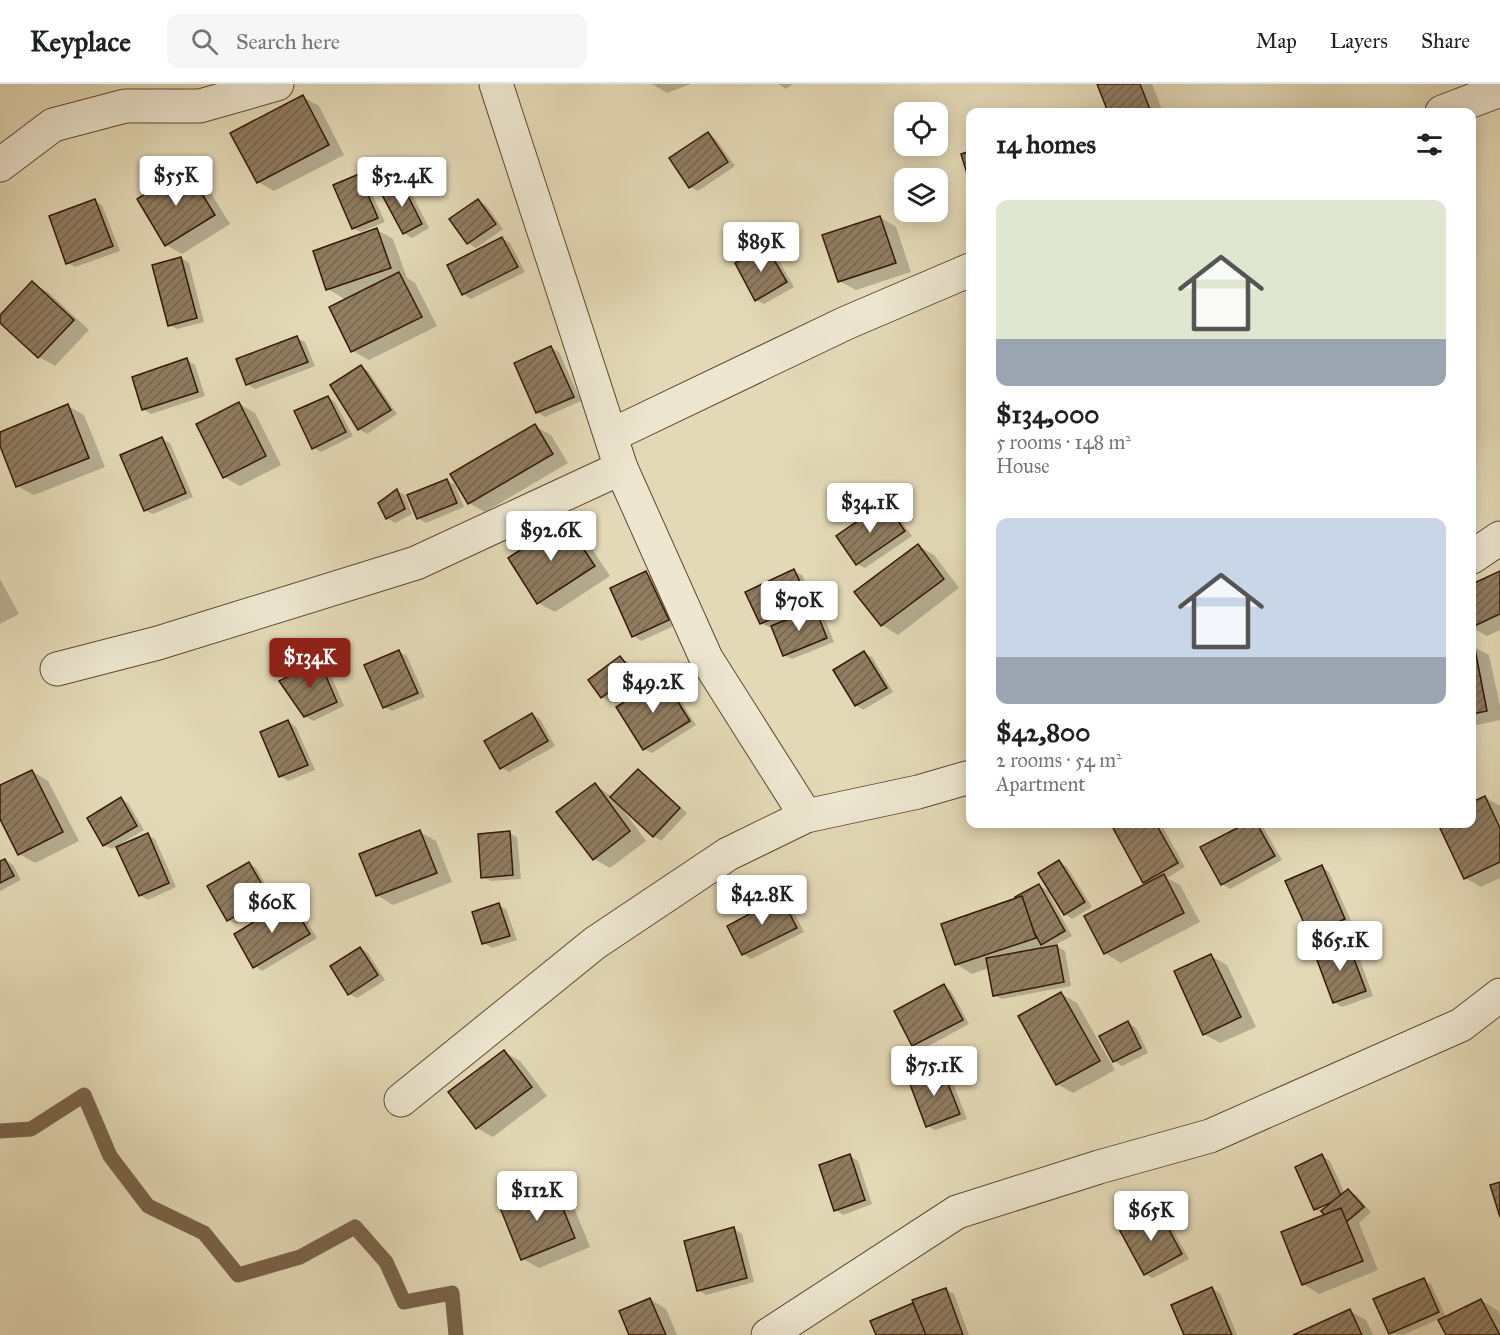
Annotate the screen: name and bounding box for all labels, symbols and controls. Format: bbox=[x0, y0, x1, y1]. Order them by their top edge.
search box bbox=[167, 14, 587, 68]
text: Keyplace bbox=[30, 24, 131, 59]
icon: search bbox=[188, 25, 221, 58]
text: Search here bbox=[236, 28, 340, 55]
text: Map bbox=[1256, 28, 1297, 54]
text: Layers bbox=[1330, 28, 1388, 54]
text: Share bbox=[1421, 28, 1470, 54]
map controls bbox=[894, 102, 948, 222]
button: locate bbox=[894, 102, 948, 156]
text: 14 homes bbox=[996, 128, 1096, 160]
icon: filters bbox=[1413, 128, 1446, 161]
pin: $55K bbox=[140, 156, 212, 207]
pin: $52.4K bbox=[353, 157, 451, 208]
text: $55K bbox=[154, 163, 198, 187]
text: $52.4K bbox=[371, 164, 433, 188]
button: layers bbox=[894, 168, 948, 222]
pin: $89K bbox=[725, 222, 797, 273]
text: $89K bbox=[737, 229, 785, 253]
icon: home bbox=[1167, 239, 1275, 347]
text: $134,000 bbox=[996, 398, 1099, 430]
text: 5 rooms · 148 m² bbox=[996, 430, 1131, 454]
text: House bbox=[996, 454, 1050, 478]
pin: $34.1K bbox=[821, 483, 919, 534]
text: $34.1K bbox=[841, 490, 899, 514]
pin: $92.6K bbox=[502, 511, 600, 562]
text: $92.6K bbox=[520, 518, 582, 542]
icon: home bbox=[1167, 557, 1275, 665]
pin: $70K bbox=[763, 581, 835, 632]
text: $70K bbox=[775, 588, 823, 612]
pin: $134K bbox=[268, 638, 352, 689]
text: $134K bbox=[283, 645, 337, 669]
pin: $49.2K bbox=[604, 663, 702, 714]
text: $49.2K bbox=[622, 670, 684, 694]
text: $42,800 bbox=[996, 716, 1090, 748]
text: 2 rooms · 54 m² bbox=[996, 748, 1122, 772]
text: Apartment bbox=[996, 772, 1085, 796]
pin: $42.8K bbox=[713, 875, 811, 926]
text: $42.8K bbox=[731, 882, 793, 906]
pin: $60K bbox=[236, 883, 308, 934]
text: $60K bbox=[248, 890, 296, 914]
pin: $65.1K bbox=[1291, 921, 1389, 972]
text: $65.1K bbox=[1311, 928, 1369, 952]
pin: $75.1K bbox=[885, 1046, 983, 1097]
text: $75.1K bbox=[905, 1053, 963, 1077]
pin: $112K bbox=[495, 1171, 579, 1222]
text: $112K bbox=[511, 1178, 563, 1202]
pin: $65K bbox=[1115, 1191, 1187, 1242]
text: $65K bbox=[1128, 1198, 1174, 1222]

